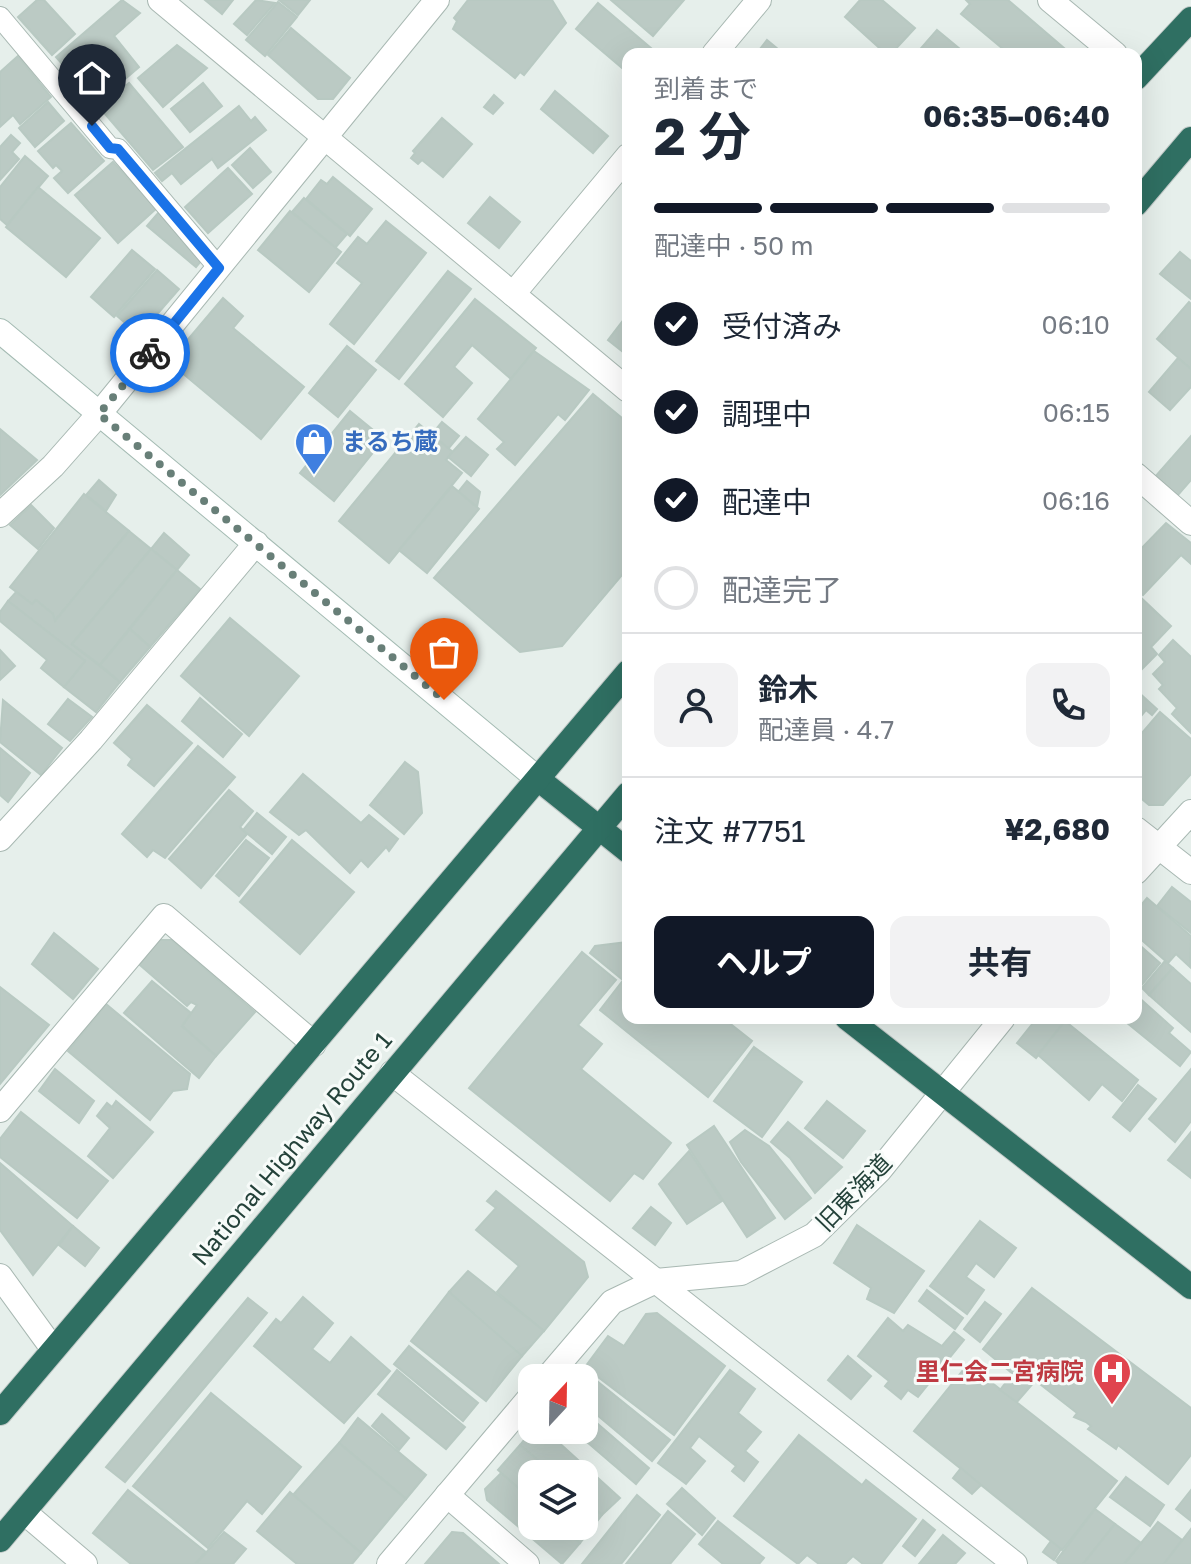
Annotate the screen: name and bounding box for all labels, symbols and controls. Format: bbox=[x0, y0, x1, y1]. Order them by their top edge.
pin bbox=[58, 44, 126, 126]
icon: home bbox=[70, 56, 114, 100]
text: 到着まで bbox=[654, 73, 758, 104]
text: 06:35–06:40 bbox=[923, 98, 1110, 134]
text: 2 分 bbox=[654, 104, 751, 166]
text: 配達中 · 50 m bbox=[654, 230, 814, 261]
icon: check bbox=[654, 302, 698, 346]
text: 受付済み bbox=[722, 308, 842, 344]
text: 06:10 bbox=[1042, 309, 1110, 340]
courier bbox=[110, 313, 190, 393]
icon: bike bbox=[128, 331, 172, 375]
icon: check bbox=[654, 390, 698, 434]
text: 調理中 bbox=[722, 396, 812, 432]
text: 06:15 bbox=[1043, 397, 1110, 428]
shop icon: まるち蔵 bbox=[293, 421, 335, 476]
place label: まるち蔵 bbox=[342, 426, 438, 455]
icon: check bbox=[654, 478, 698, 522]
text: 配達中 bbox=[722, 484, 812, 520]
text: 06:16 bbox=[1042, 485, 1110, 516]
text: 配達完了 bbox=[722, 572, 842, 608]
pin bbox=[410, 618, 478, 700]
icon: bag bbox=[422, 630, 466, 674]
button: person bbox=[654, 663, 738, 747]
button: phone bbox=[1026, 663, 1110, 747]
text: 鈴木 bbox=[758, 671, 818, 707]
text: 配達員 · 4.7 bbox=[758, 714, 894, 745]
text: ¥2,680 bbox=[1005, 811, 1110, 847]
text: 注文 #7751 bbox=[654, 813, 806, 849]
button: ヘルプ bbox=[654, 916, 874, 1008]
button: 共有 bbox=[890, 916, 1110, 1008]
street label: National Highway Route 1 bbox=[185, 1025, 397, 1271]
street label: 旧東海道 bbox=[809, 1147, 897, 1237]
hospital icon: 里仁会二宮病院 bbox=[1091, 1351, 1133, 1406]
place label: 里仁会二宮病院 bbox=[916, 1356, 1084, 1385]
north arrow bbox=[518, 1364, 598, 1444]
map controls bbox=[518, 1364, 598, 1540]
button: layers bbox=[518, 1460, 598, 1540]

